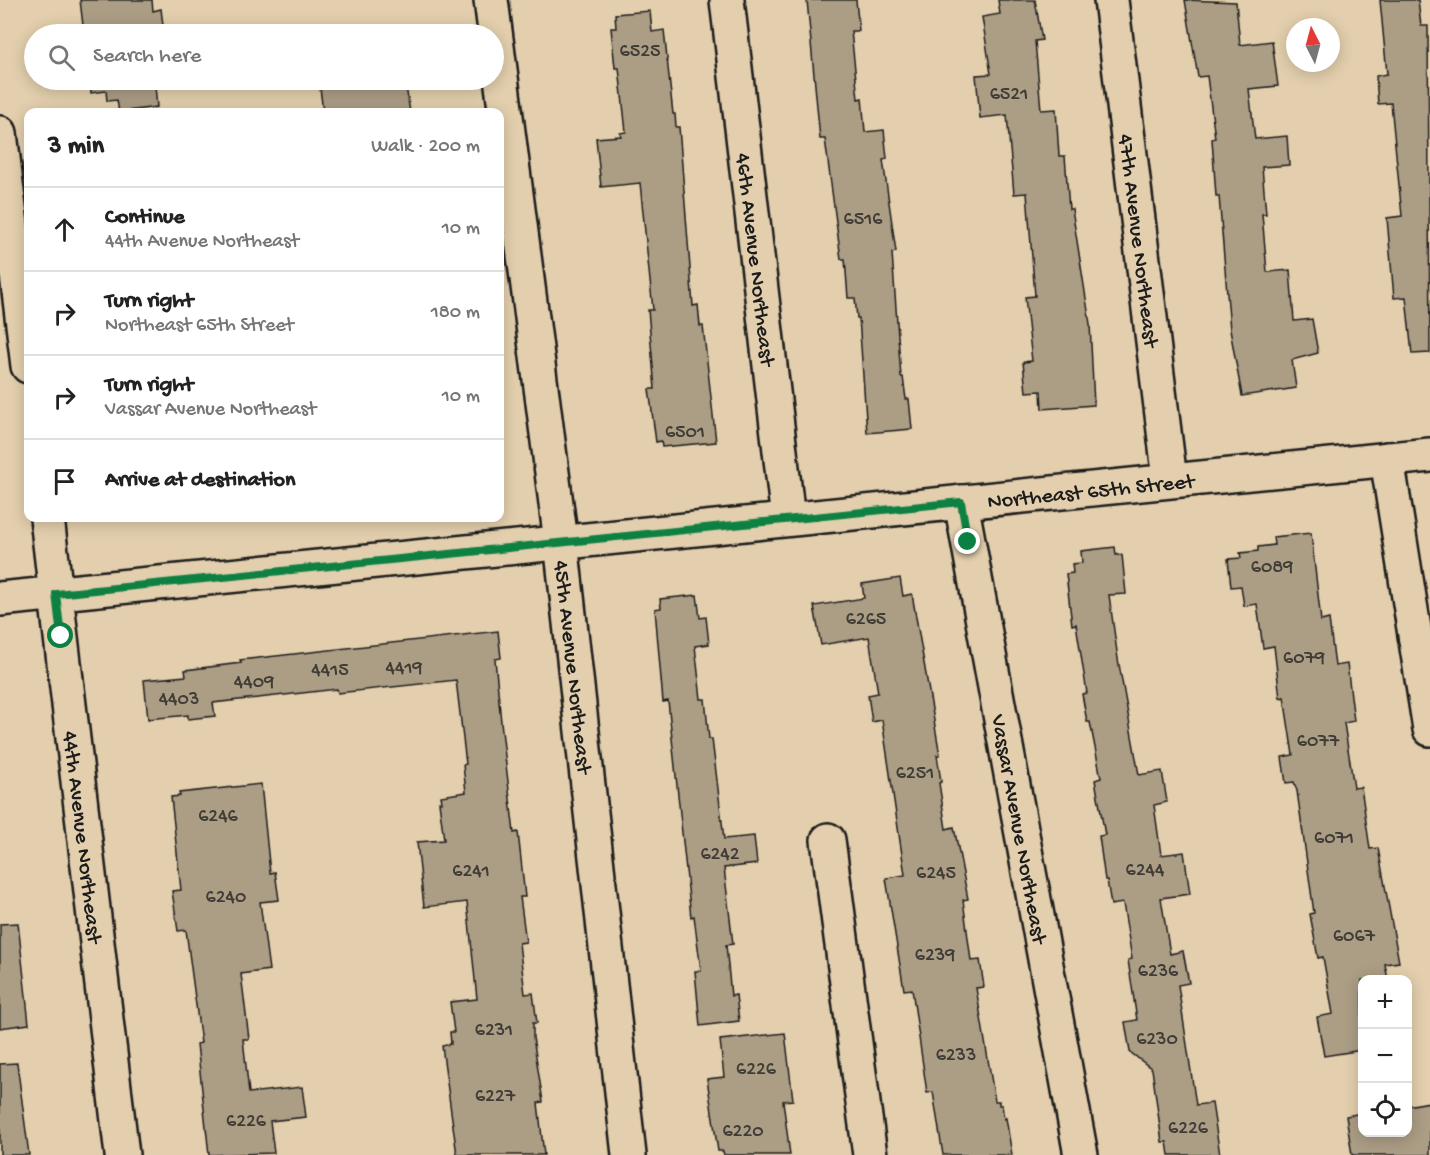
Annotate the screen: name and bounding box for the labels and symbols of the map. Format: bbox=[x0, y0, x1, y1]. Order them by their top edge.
north arrow bbox=[1286, 18, 1340, 72]
house number: 6525 bbox=[620, 41, 660, 64]
house number: 6521 bbox=[990, 84, 1028, 107]
street label: 47th Avenue Northeast bbox=[1111, 133, 1163, 351]
street label: 46th Avenue Northeast bbox=[728, 152, 779, 370]
house number: 6516 bbox=[844, 209, 883, 232]
house number: 6501 bbox=[665, 422, 705, 445]
street label: Northeast 65th Street bbox=[986, 470, 1198, 517]
route end bbox=[954, 528, 980, 554]
house number: 6089 bbox=[1251, 557, 1293, 580]
street label: 45th Avenue Northeast bbox=[546, 559, 596, 777]
house number: 6265 bbox=[846, 609, 886, 632]
route start bbox=[47, 622, 73, 648]
house number: 6079 bbox=[1283, 648, 1325, 671]
house number: 4419 bbox=[385, 658, 423, 681]
house number: 4415 bbox=[311, 660, 349, 683]
house number: 4409 bbox=[234, 672, 274, 695]
house number: 4403 bbox=[159, 689, 199, 712]
street label: Vassar Avenue Northeast bbox=[983, 712, 1051, 948]
street label: 44th Avenue Northeast bbox=[55, 730, 106, 947]
house number: 6077 bbox=[1297, 731, 1340, 754]
house number: 6251 bbox=[896, 763, 934, 786]
house number: 6246 bbox=[198, 806, 239, 829]
house number: 6071 bbox=[1314, 828, 1354, 851]
house number: 6242 bbox=[700, 844, 740, 867]
house number: 6244 bbox=[1126, 860, 1165, 883]
house number: 6241 bbox=[452, 861, 490, 884]
house number: 6245 bbox=[916, 863, 956, 886]
house number: 6240 bbox=[206, 887, 246, 910]
house number: 6067 bbox=[1333, 926, 1376, 949]
house number: 6239 bbox=[915, 945, 955, 968]
house number: 6236 bbox=[1138, 961, 1179, 984]
house number: 6231 bbox=[475, 1020, 513, 1043]
house number: 6230 bbox=[1136, 1029, 1178, 1052]
house number: 6233 bbox=[936, 1045, 976, 1068]
house number: 6226 bbox=[736, 1059, 777, 1082]
house number: 6227 bbox=[475, 1086, 516, 1109]
house number: 6226 bbox=[226, 1111, 267, 1134]
house number: 6226 bbox=[1168, 1118, 1209, 1141]
house number: 6220 bbox=[722, 1121, 764, 1144]

